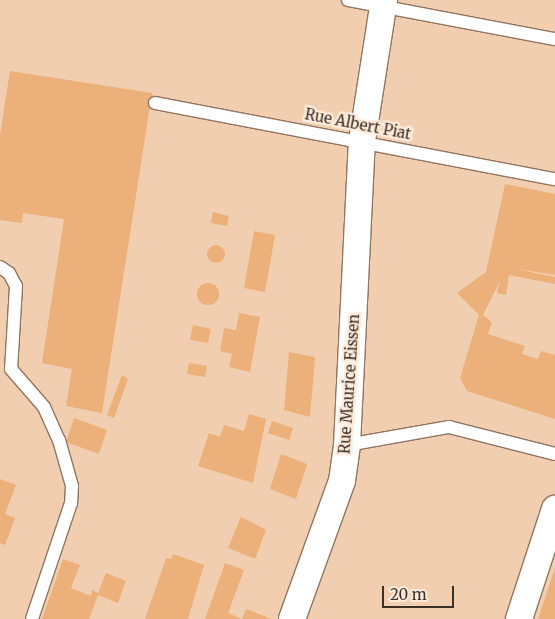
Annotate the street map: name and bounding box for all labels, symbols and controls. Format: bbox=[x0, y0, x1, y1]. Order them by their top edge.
street label: Rue Albert Piat bbox=[303, 105, 413, 143]
street label: Rue Maurice Eissen bbox=[335, 313, 363, 455]
scale bar bbox=[385, 576, 458, 608]
text: 20 m bbox=[390, 585, 427, 604]

